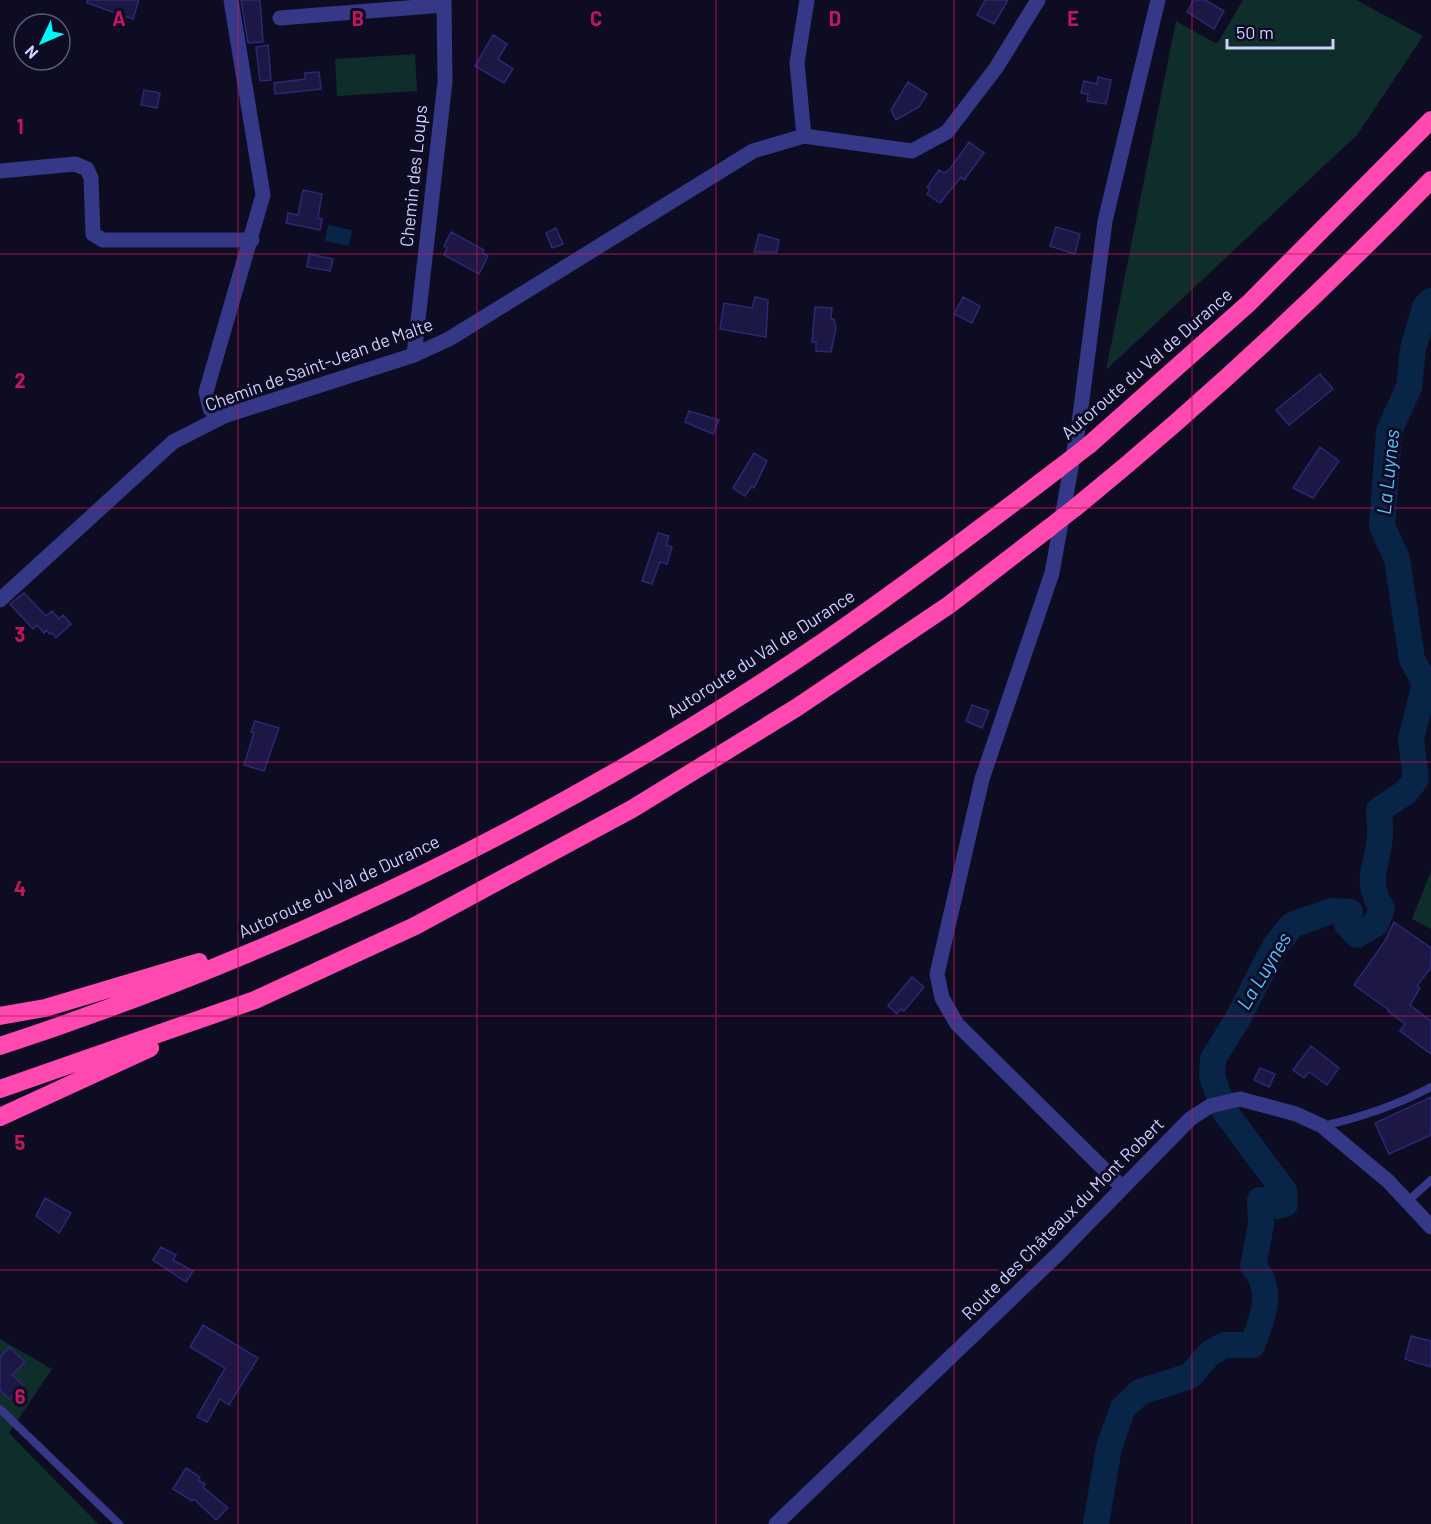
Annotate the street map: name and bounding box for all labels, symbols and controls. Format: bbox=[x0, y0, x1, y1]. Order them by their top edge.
text: A bbox=[112, 6, 126, 30]
text: B bbox=[352, 6, 364, 30]
text: C bbox=[590, 6, 602, 30]
text: D bbox=[829, 6, 841, 30]
text: E bbox=[1067, 6, 1079, 30]
north arrow bbox=[12, 12, 72, 72]
scale bar bbox=[1227, 12, 1334, 50]
text: 50 m bbox=[1236, 21, 1274, 43]
text: N bbox=[20, 42, 41, 63]
street label: Chemin des Loups bbox=[395, 104, 431, 248]
text: 1 bbox=[16, 114, 24, 138]
street label: Autoroute du Val de Durance bbox=[1056, 283, 1236, 444]
street label: Chemin de Saint-Jean de Malte bbox=[202, 313, 436, 416]
text: 2 bbox=[14, 368, 26, 392]
water label: La Luynes bbox=[1371, 428, 1403, 516]
street label: Autoroute du Val de Durance bbox=[662, 584, 859, 722]
text: 3 bbox=[15, 622, 25, 646]
street label: Autoroute du Val de Durance bbox=[234, 830, 443, 942]
text: 4 bbox=[14, 876, 26, 900]
water label: La Luynes bbox=[1231, 928, 1295, 1013]
street label: Route des Châteaux du Mont Robert bbox=[957, 1113, 1168, 1324]
text: 5 bbox=[15, 1130, 26, 1154]
text: 6 bbox=[15, 1384, 26, 1408]

